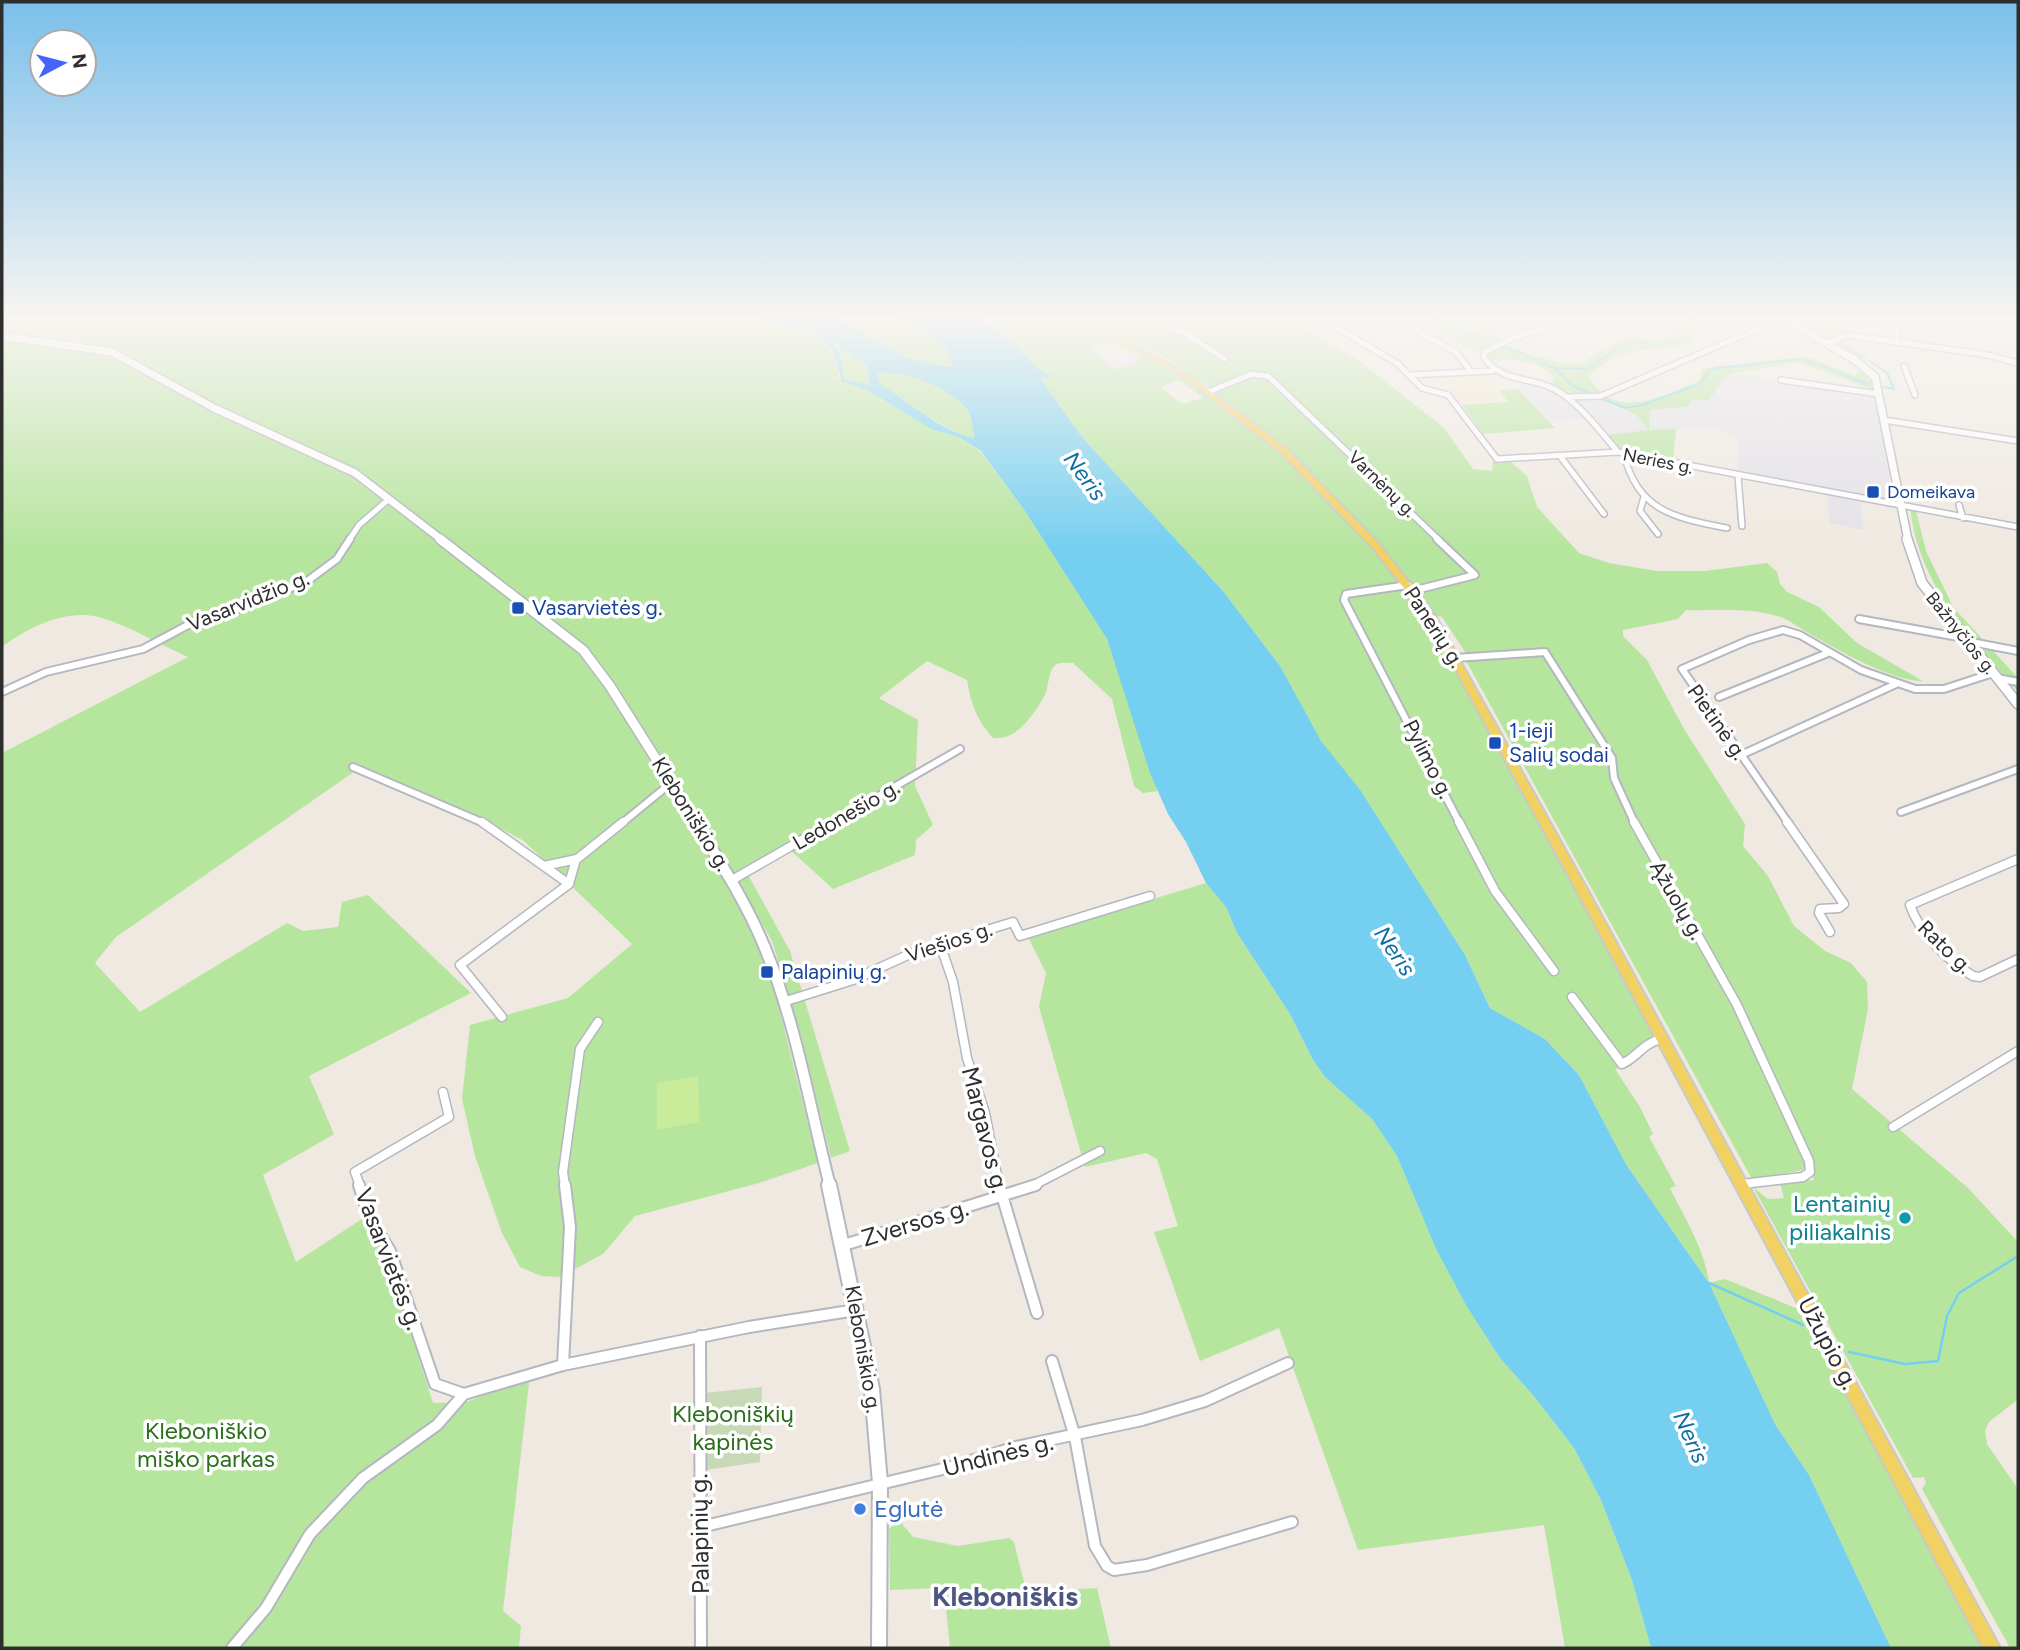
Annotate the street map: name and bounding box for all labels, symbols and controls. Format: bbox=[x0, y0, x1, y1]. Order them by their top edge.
north arrow bbox=[28, 28, 98, 98]
text: N bbox=[67, 52, 92, 70]
street label: Neries g. bbox=[1621, 443, 1695, 479]
water label: Neris bbox=[1058, 446, 1112, 506]
street label: Varnėnų g. bbox=[1344, 446, 1420, 522]
place label: Domeikava bbox=[1887, 481, 1975, 503]
marker: Domeikava bbox=[1865, 484, 1881, 500]
street label: Vasarvidžio g. bbox=[183, 565, 312, 636]
street label: Panerių g. bbox=[1399, 582, 1470, 672]
street label: Bažnyčios g. bbox=[1921, 587, 2001, 679]
place label: Vasarvietės g. bbox=[532, 595, 662, 620]
marker: Vasarvietės g. bbox=[510, 600, 526, 616]
street label: Pietinė g. bbox=[1682, 679, 1752, 764]
street label: Pylimo g. bbox=[1398, 715, 1459, 802]
place label: 1-ieji Salių sodai bbox=[1509, 718, 1609, 767]
marker: 1-ieji Salių sodai bbox=[1487, 735, 1503, 751]
street label: Kleboniškio g. bbox=[647, 752, 736, 875]
street label: Ledonešio g. bbox=[788, 774, 903, 855]
street label: Ąžuolų g. bbox=[1645, 856, 1710, 944]
street label: Rato g. bbox=[1913, 915, 1978, 978]
street label: Viešios g. bbox=[902, 916, 995, 967]
water label: Neris bbox=[1368, 921, 1422, 982]
place label: Palapinių g. bbox=[781, 959, 886, 984]
marker: Palapinių g. bbox=[759, 964, 775, 980]
street label: Margavos g. bbox=[956, 1064, 1015, 1196]
street label: Vasarvietės g. bbox=[349, 1184, 430, 1334]
place label: Lentainių piliakalnis bbox=[1789, 1189, 1891, 1246]
street label: Zversos g. bbox=[858, 1193, 972, 1252]
marker: Lentainių piliakalnis bbox=[1897, 1210, 1913, 1226]
street label: Kleboniškio g. bbox=[840, 1283, 887, 1415]
street label: Užupio g. bbox=[1792, 1291, 1865, 1394]
park label: Kleboniškių kapinės bbox=[672, 1399, 794, 1456]
water label: Neris bbox=[1667, 1406, 1715, 1468]
park label: Kleboniškio miško parkas bbox=[137, 1416, 275, 1473]
street label: Undinės g. bbox=[940, 1427, 1056, 1482]
street label: Palapinių g. bbox=[684, 1473, 715, 1595]
place label: Eglutė bbox=[874, 1494, 943, 1523]
marker: Eglutė bbox=[852, 1501, 868, 1517]
district label: Kleboniškis bbox=[932, 1579, 1078, 1613]

